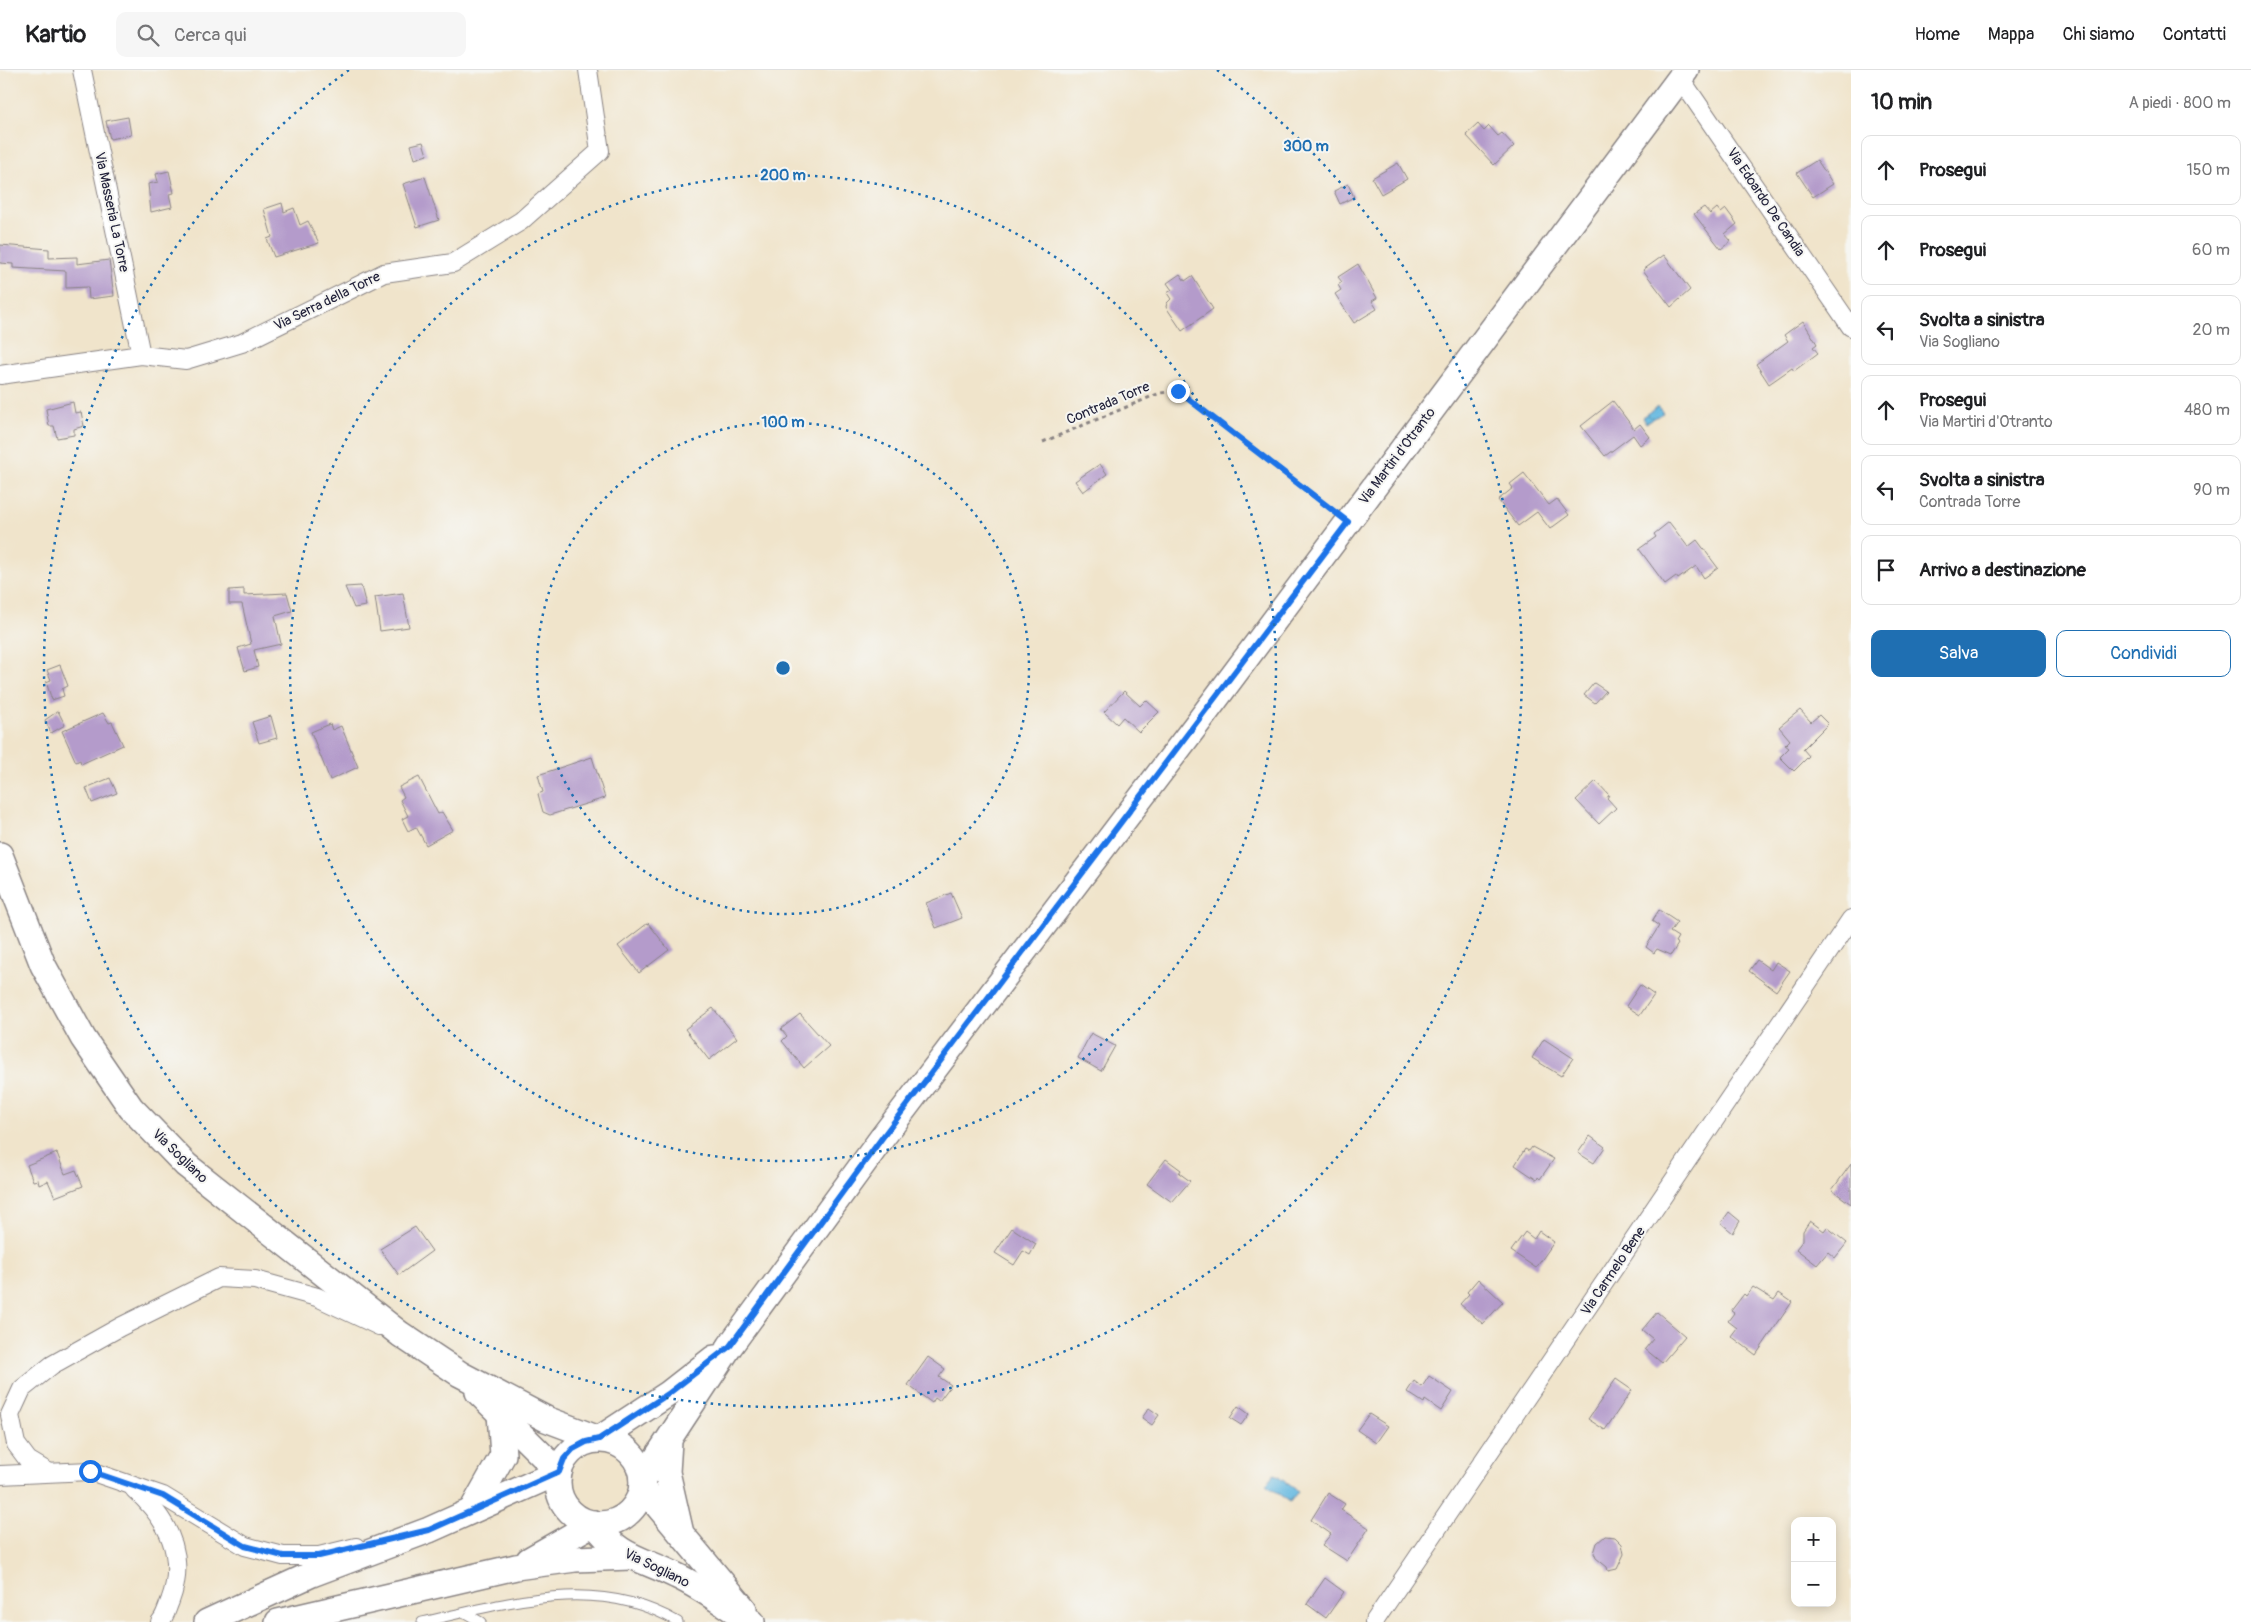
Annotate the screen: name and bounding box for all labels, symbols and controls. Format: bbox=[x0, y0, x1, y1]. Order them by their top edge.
search box bbox=[116, 12, 466, 57]
text: Kartio bbox=[25, 20, 86, 49]
icon: search bbox=[134, 21, 162, 49]
text: Cerca qui bbox=[174, 23, 246, 47]
text: Home bbox=[1914, 23, 1960, 46]
text: Mappa bbox=[1988, 23, 2034, 46]
text: Chi siamo bbox=[2062, 23, 2135, 46]
text: Contatti bbox=[2163, 23, 2226, 46]
text: 10 min bbox=[1871, 89, 1932, 116]
text: A piedi · 800 m bbox=[2128, 93, 2231, 113]
text: 300 m bbox=[1283, 137, 1329, 156]
street label: Via Edoardo De Candia bbox=[1723, 144, 1809, 260]
street label: Via Masseria La Torre bbox=[91, 150, 133, 274]
icon: ahead bbox=[1872, 156, 1900, 184]
text: Prosegui bbox=[1919, 158, 1986, 182]
text: 150 m bbox=[2186, 160, 2230, 180]
text: 200 m bbox=[760, 166, 806, 185]
icon: ahead bbox=[1872, 236, 1900, 264]
text: Prosegui bbox=[1919, 238, 1986, 262]
text: 60 m bbox=[2192, 240, 2230, 260]
street label: Via Serra della Torre bbox=[271, 268, 383, 334]
text: Svolta a sinistra bbox=[1919, 308, 2045, 332]
icon: left bbox=[1872, 316, 1900, 344]
text: 20 m bbox=[2192, 320, 2230, 340]
text: Via Sogliano bbox=[1919, 332, 2000, 352]
street label: Contrada Torre bbox=[1064, 378, 1152, 428]
route end bbox=[1167, 380, 1190, 403]
text: Prosegui bbox=[1919, 388, 1986, 412]
icon: ahead bbox=[1872, 396, 1900, 424]
text: 480 m bbox=[2184, 400, 2230, 420]
street label: Via Martiri d'Otranto bbox=[1355, 404, 1439, 508]
text: Via Martiri d'Otranto bbox=[1919, 412, 2053, 432]
text: 100 m bbox=[762, 413, 804, 432]
text: Svolta a sinistra bbox=[1919, 468, 2045, 492]
icon: left bbox=[1872, 476, 1900, 504]
text: 90 m bbox=[2193, 480, 2230, 500]
text: Contrada Torre bbox=[1919, 492, 2020, 512]
icon: arrive bbox=[1872, 556, 1900, 584]
text: Arrivo a destinazione bbox=[1919, 558, 2086, 582]
button: Salva bbox=[1871, 630, 2046, 677]
button: Condividi bbox=[2056, 630, 2231, 677]
centre of rings bbox=[774, 659, 792, 677]
street label: Via Sogliano bbox=[149, 1125, 212, 1187]
street label: Via Carmelo Bene bbox=[1577, 1223, 1649, 1319]
route start bbox=[79, 1460, 102, 1483]
map controls bbox=[1791, 1517, 1836, 1607]
button: + bbox=[1791, 1517, 1836, 1562]
street label: Via Sogliano bbox=[621, 1545, 693, 1591]
button: − bbox=[1791, 1562, 1836, 1607]

